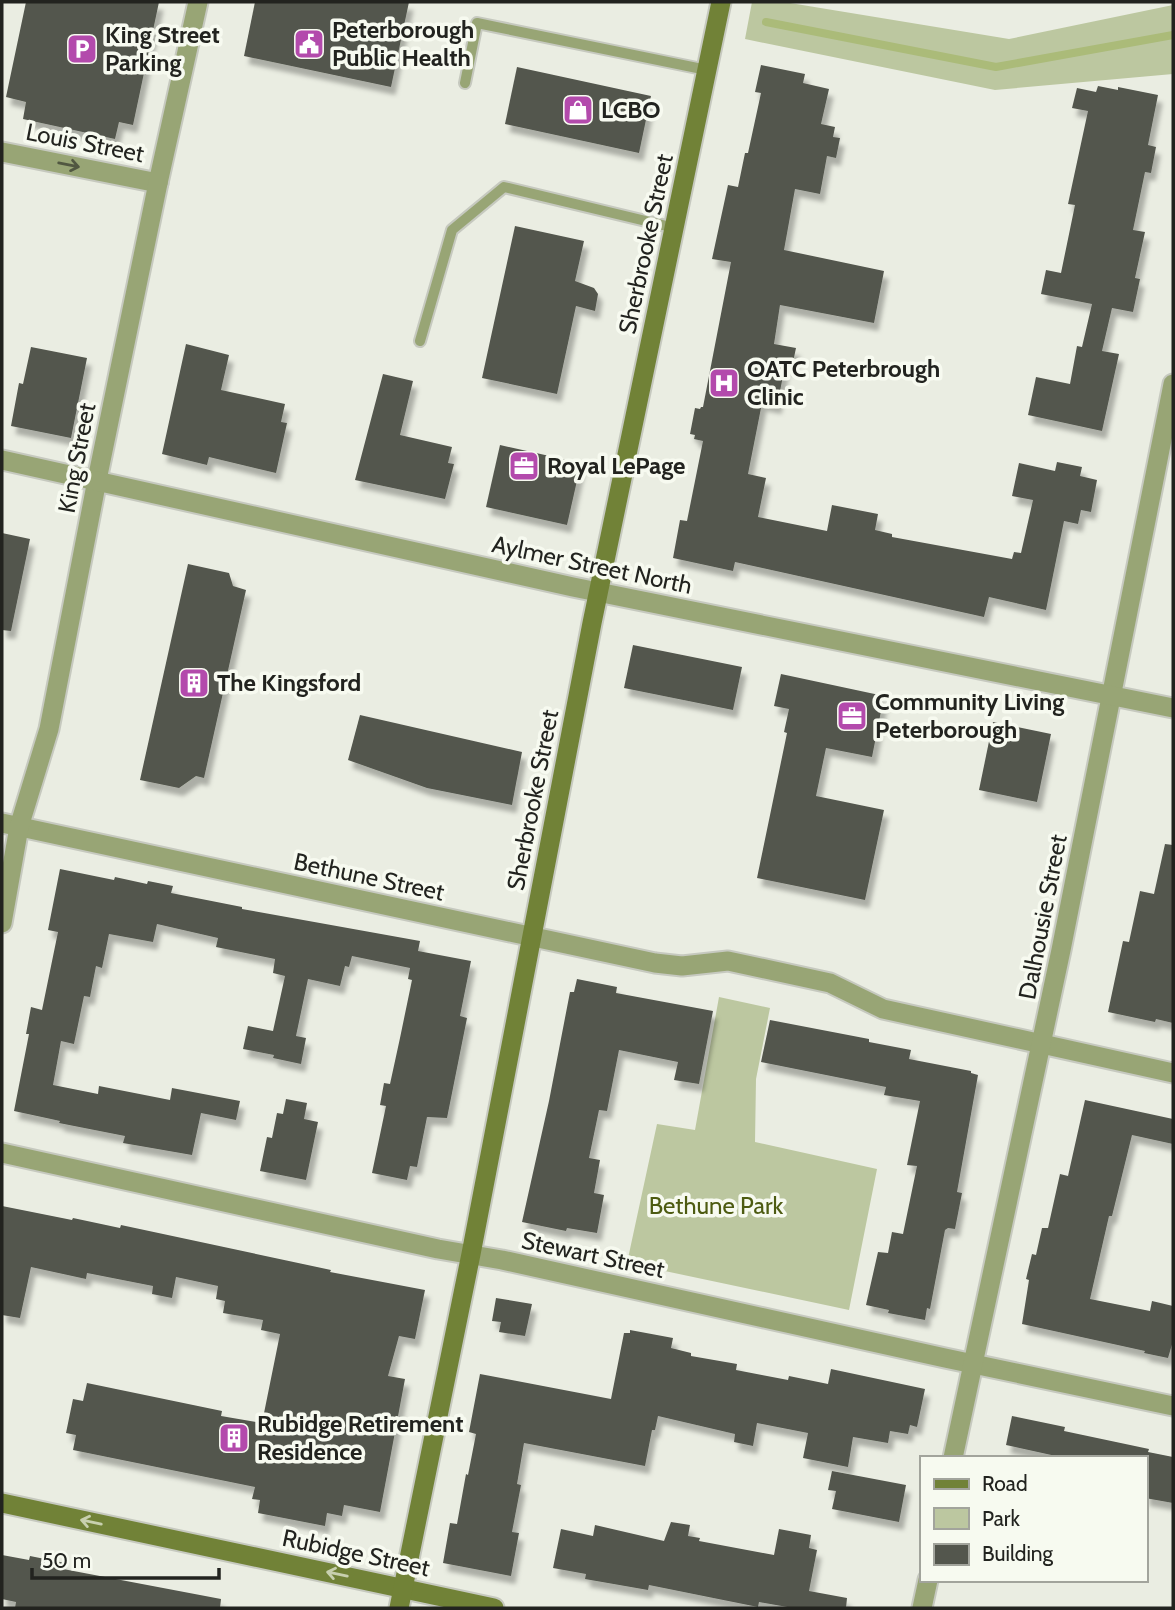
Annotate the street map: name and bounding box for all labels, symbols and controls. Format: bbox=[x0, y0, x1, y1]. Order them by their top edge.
place label: Peterborough Public Health bbox=[332, 15, 474, 72]
place label: King Street Parking bbox=[105, 20, 220, 77]
public building icon: Peterborough Public Health bbox=[292, 27, 326, 61]
parking icon: King Street Parking bbox=[65, 32, 99, 66]
shop icon: LCBO bbox=[561, 93, 595, 127]
place label: LCBO bbox=[601, 95, 661, 124]
street label: Louis Street bbox=[24, 117, 147, 168]
street label: Sherbrooke Street bbox=[612, 151, 679, 337]
one-way arrow bbox=[57, 159, 80, 172]
place label: OATC Peterbrough Clinic bbox=[747, 354, 940, 411]
hospital icon: OATC Peterbrough Clinic bbox=[707, 366, 741, 400]
street label: King Street bbox=[52, 400, 101, 515]
office icon: Royal LePage bbox=[507, 449, 541, 483]
place label: Royal LePage bbox=[547, 451, 685, 480]
street label: Aylmer Street North bbox=[490, 529, 695, 600]
building icon: The Kingsford bbox=[177, 666, 211, 700]
place label: The Kingsford bbox=[217, 668, 361, 697]
place label: Community Living Peterborough bbox=[875, 687, 1064, 744]
office icon: Community Living Peterborough bbox=[835, 699, 869, 733]
street label: Sherbrooke Street bbox=[501, 707, 564, 893]
street label: Dalhousie Street bbox=[1012, 832, 1073, 1002]
street label: Bethune Street bbox=[291, 846, 447, 907]
park label: Bethune Park bbox=[649, 1191, 784, 1220]
street label: Stewart Street bbox=[519, 1225, 667, 1284]
place label: Rubidge Retirement Residence bbox=[257, 1409, 463, 1466]
building icon: Rubidge Retirement Residence bbox=[217, 1421, 251, 1455]
legend bbox=[920, 1456, 1147, 1582]
text: Road bbox=[982, 1471, 1028, 1496]
text: Park bbox=[982, 1506, 1020, 1531]
one-way arrow bbox=[80, 1515, 103, 1529]
street label: Rubidge Street bbox=[280, 1523, 432, 1582]
scale bar bbox=[32, 1536, 219, 1580]
text: Building bbox=[982, 1541, 1054, 1566]
text: 50 m bbox=[42, 1548, 91, 1573]
one-way arrow bbox=[326, 1567, 349, 1581]

